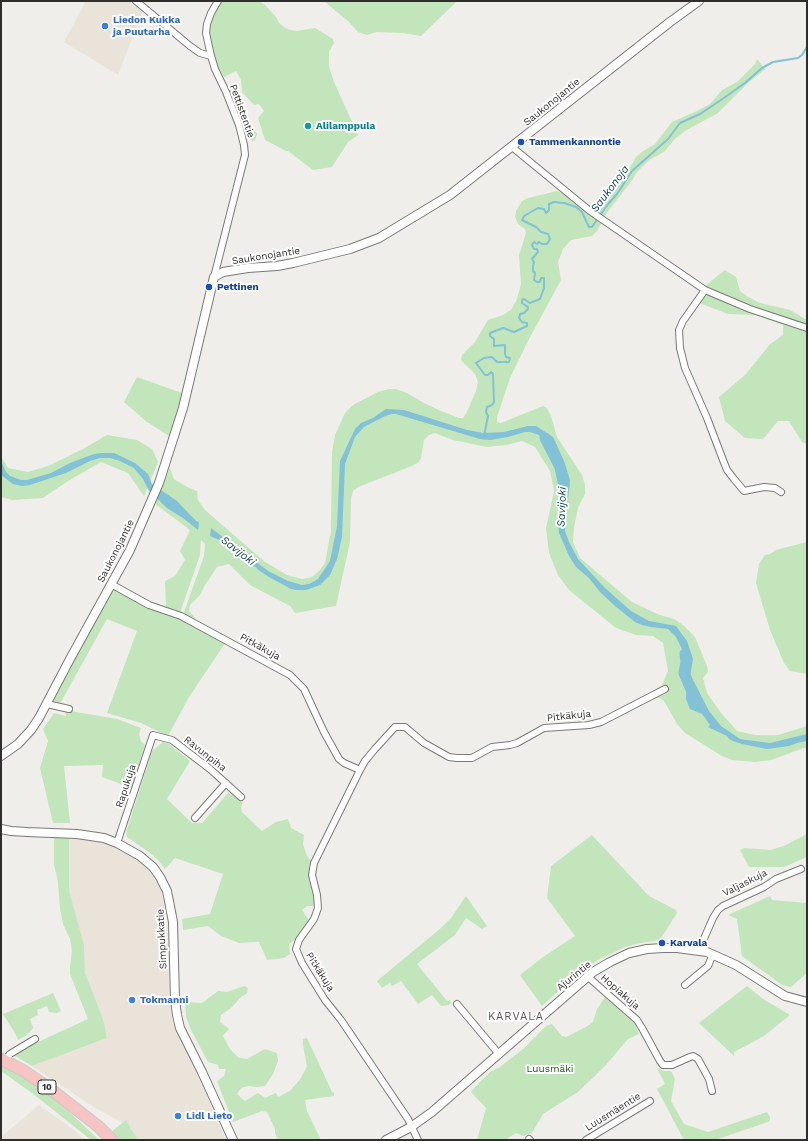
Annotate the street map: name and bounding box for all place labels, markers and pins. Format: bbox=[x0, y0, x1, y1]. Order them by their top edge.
place label: Liedon Kukka ja Puutarha bbox=[113, 14, 180, 38]
marker: Liedon Kukka ja Puutarha bbox=[100, 21, 110, 31]
place label: Alilamppula bbox=[316, 120, 375, 132]
marker: Alilamppula bbox=[303, 121, 313, 131]
place label: Tammenkannontie bbox=[529, 136, 621, 148]
marker: Tammenkannontie bbox=[516, 137, 526, 147]
place label: Pettinen bbox=[217, 281, 259, 293]
marker: Pettinen bbox=[204, 282, 214, 292]
place label: Karvala bbox=[670, 937, 707, 949]
marker: Karvala bbox=[657, 938, 667, 948]
place label: Tokmanni bbox=[140, 994, 188, 1006]
marker: Tokmanni bbox=[127, 995, 137, 1005]
place label: Lidl Lieto bbox=[186, 1110, 232, 1122]
marker: Lidl Lieto bbox=[173, 1111, 183, 1121]

